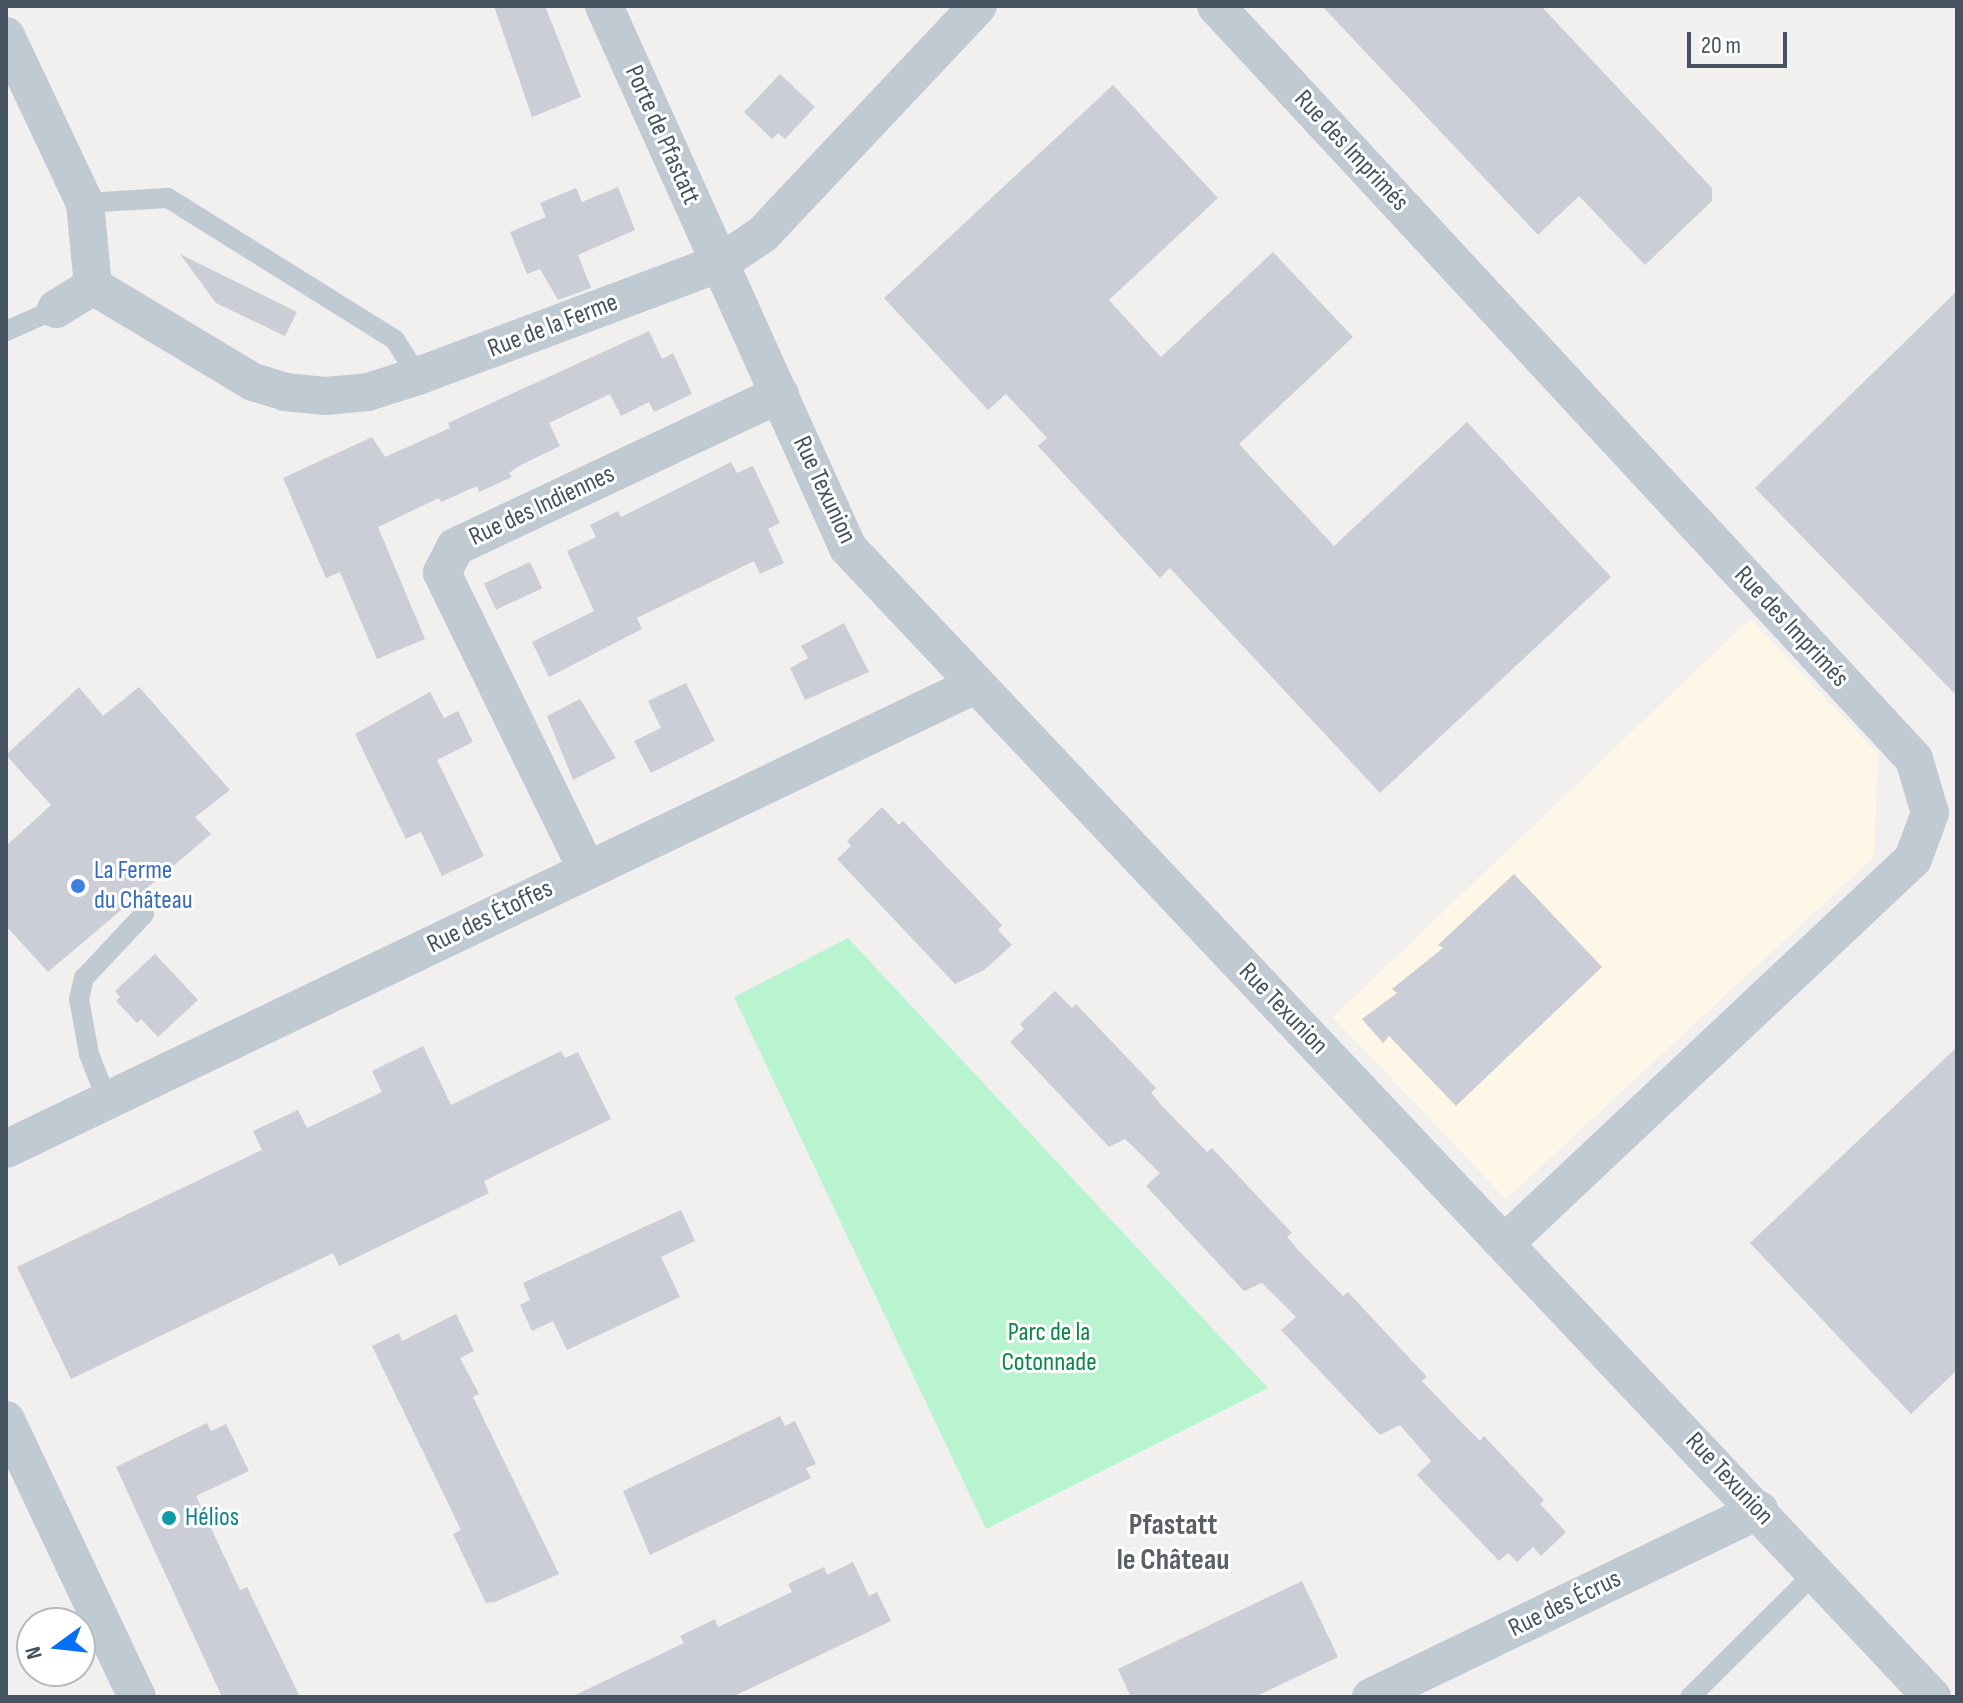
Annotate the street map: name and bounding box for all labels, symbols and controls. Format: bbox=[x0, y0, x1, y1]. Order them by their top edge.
scale bar bbox=[1691, 16, 1791, 66]
text: 20 m bbox=[1701, 31, 1741, 60]
street label: Porte de Pfastatt bbox=[618, 61, 706, 209]
street label: Rue des Imprimés bbox=[1287, 84, 1415, 218]
street label: Rue de la Ferme bbox=[484, 287, 622, 365]
street label: Rue Texunion bbox=[786, 431, 862, 549]
street label: Rue des Indiennes bbox=[464, 459, 620, 553]
street label: Rue des Imprimés bbox=[1727, 560, 1855, 694]
place label: La Ferme du Château bbox=[94, 855, 193, 916]
street label: Rue des Étoffes bbox=[422, 873, 558, 961]
marker: La Ferme du Château bbox=[69, 877, 87, 895]
street label: Rue Texunion bbox=[1232, 957, 1334, 1061]
park label: Parc de la Cotonnade bbox=[1001, 1317, 1097, 1378]
street label: Rue Texunion bbox=[1678, 1426, 1780, 1532]
place label: Hélios bbox=[185, 1502, 239, 1534]
district label: Pfastatt le Château bbox=[1117, 1507, 1229, 1578]
marker: Hélios bbox=[160, 1509, 178, 1527]
street label: Rue des Écrus bbox=[1504, 1564, 1626, 1644]
north arrow bbox=[16, 1607, 96, 1687]
text: N bbox=[20, 1644, 49, 1662]

